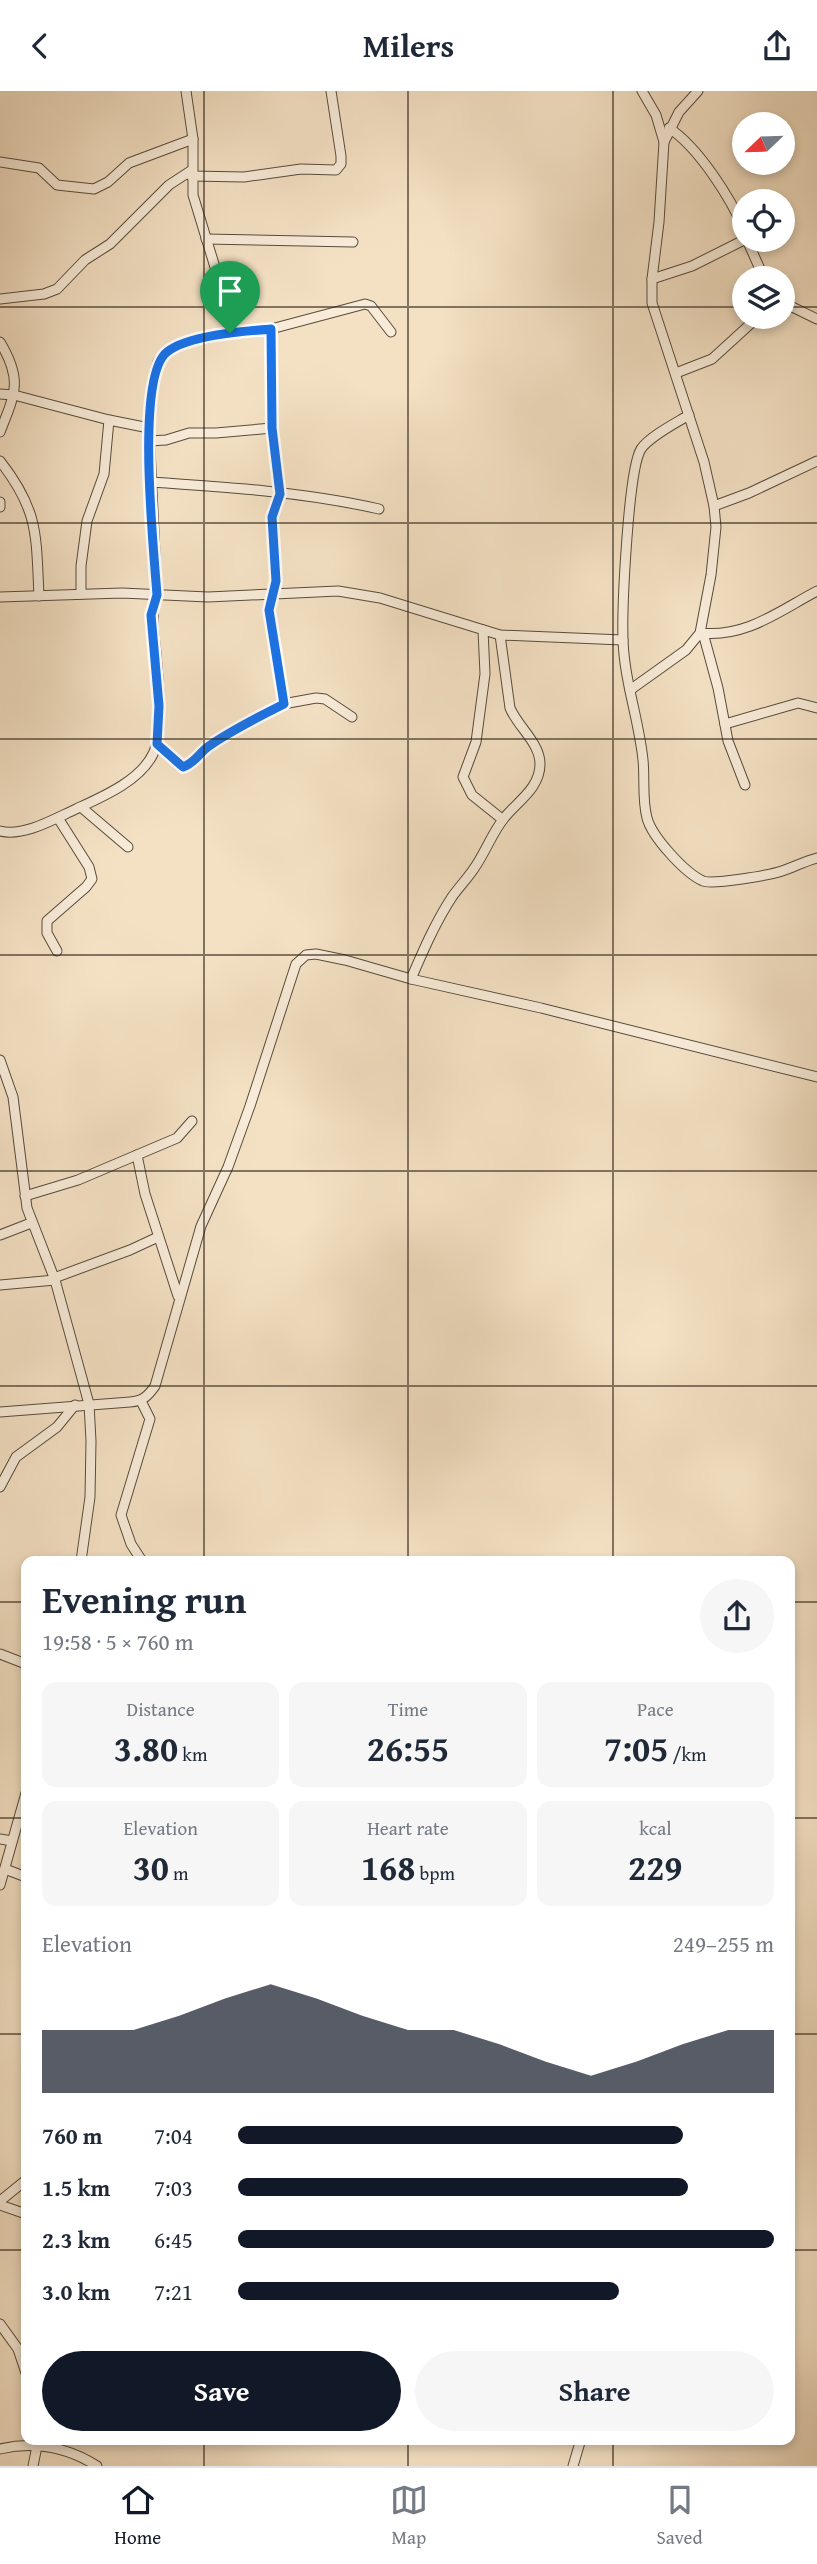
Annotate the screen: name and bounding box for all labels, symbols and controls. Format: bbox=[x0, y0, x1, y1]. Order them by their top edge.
text: Milers bbox=[363, 22, 454, 69]
icon: back bbox=[21, 27, 59, 65]
icon: share bbox=[758, 27, 796, 65]
north arrow bbox=[732, 112, 794, 175]
map controls bbox=[732, 112, 795, 329]
button: locate bbox=[732, 189, 795, 252]
pin bbox=[200, 261, 260, 333]
button: layers bbox=[732, 266, 795, 329]
icon: arrive bbox=[211, 272, 249, 310]
text: Evening run bbox=[42, 1571, 246, 1627]
button: share bbox=[700, 1579, 774, 1653]
text: 19:58 · 5 × 760 m bbox=[42, 1625, 194, 1658]
text: Distance bbox=[127, 1695, 195, 1723]
text: Time bbox=[388, 1695, 428, 1723]
text: Pace bbox=[637, 1695, 674, 1723]
text: 3.80 bbox=[114, 1723, 178, 1774]
text: 26:55 bbox=[367, 1723, 449, 1774]
text: 7:05 bbox=[604, 1723, 668, 1774]
text: km bbox=[178, 1740, 207, 1768]
text: /km bbox=[668, 1740, 707, 1768]
text: Elevation bbox=[123, 1814, 198, 1842]
text: Heart rate bbox=[367, 1814, 449, 1842]
text: kcal bbox=[639, 1814, 672, 1842]
text: 30 bbox=[133, 1842, 169, 1893]
text: 168 bbox=[361, 1842, 415, 1893]
text: 229 bbox=[628, 1842, 683, 1893]
text: m bbox=[169, 1859, 189, 1887]
text: bpm bbox=[415, 1859, 455, 1887]
text: Elevation bbox=[42, 1927, 132, 1960]
text: 249–255 m bbox=[673, 1927, 774, 1960]
text: 760 m bbox=[42, 2119, 103, 2152]
text: 7:04 bbox=[154, 2119, 193, 2152]
text: 1.5 km bbox=[42, 2171, 110, 2204]
text: 7:03 bbox=[154, 2171, 193, 2204]
text: 2.3 km bbox=[42, 2223, 110, 2256]
text: 6:45 bbox=[154, 2223, 193, 2256]
text: 3.0 km bbox=[42, 2275, 110, 2308]
text: 7:21 bbox=[154, 2275, 193, 2308]
button: Save bbox=[42, 2351, 401, 2431]
button: Share bbox=[415, 2351, 774, 2431]
tab: Home bbox=[114, 2481, 161, 2551]
tab: Map bbox=[390, 2481, 428, 2551]
tab: Saved bbox=[657, 2481, 703, 2551]

